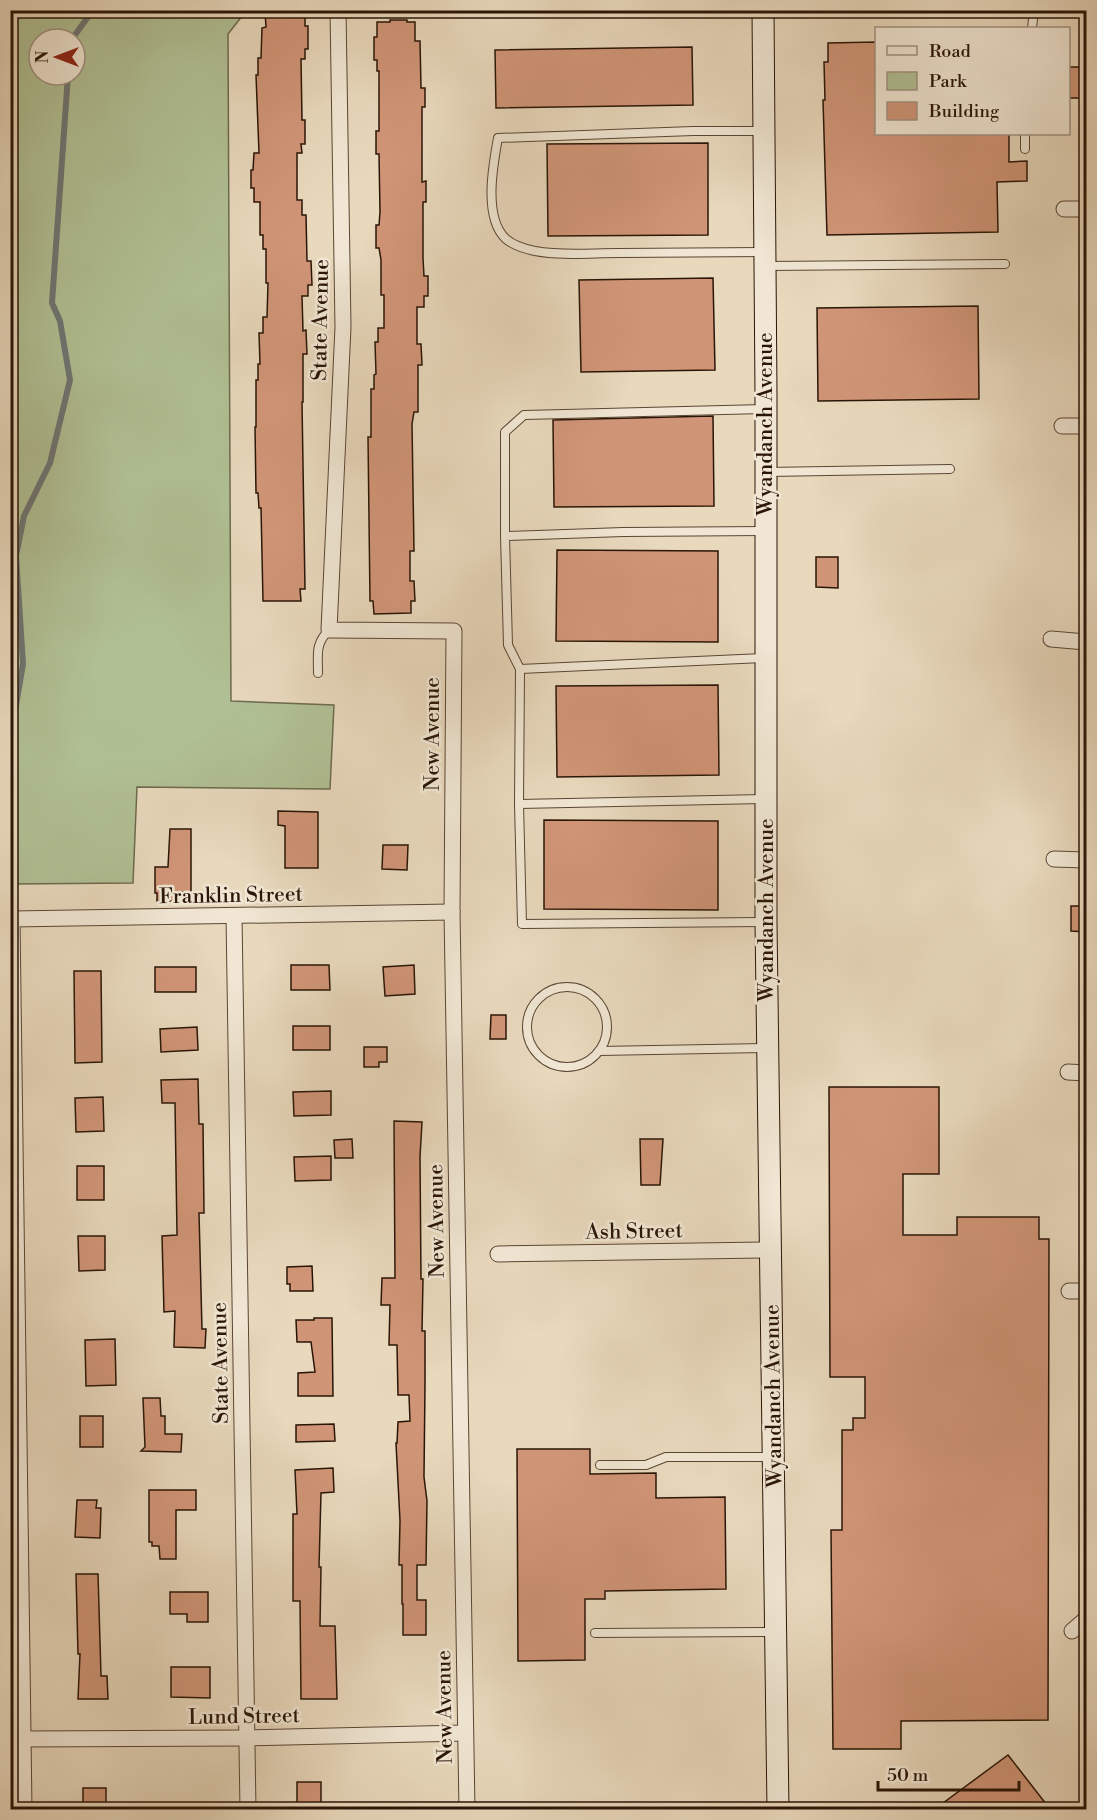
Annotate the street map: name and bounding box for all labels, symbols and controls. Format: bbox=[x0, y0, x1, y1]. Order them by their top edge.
north arrow bbox=[27, 27, 87, 87]
legend bbox=[875, 27, 1070, 135]
text: Road bbox=[929, 40, 972, 63]
text: N bbox=[33, 50, 53, 63]
text: Park bbox=[929, 70, 968, 93]
text: Building bbox=[928, 100, 1000, 123]
street label: State Avenue bbox=[307, 259, 335, 381]
street label: Wyandanch Avenue bbox=[753, 332, 779, 517]
street label: New Avenue bbox=[420, 677, 446, 791]
street label: Wyandanch Avenue bbox=[754, 818, 780, 1003]
street label: Franklin Street bbox=[159, 882, 304, 910]
street label: New Avenue bbox=[423, 1164, 451, 1278]
street label: Ash Street bbox=[584, 1218, 684, 1246]
street label: State Avenue bbox=[207, 1302, 235, 1424]
street label: Wyandanch Avenue bbox=[759, 1304, 789, 1489]
street label: New Avenue bbox=[431, 1650, 459, 1764]
street label: Lund Street bbox=[188, 1703, 301, 1731]
scale bar bbox=[878, 1754, 1019, 1792]
text: 50 m bbox=[887, 1764, 929, 1787]

